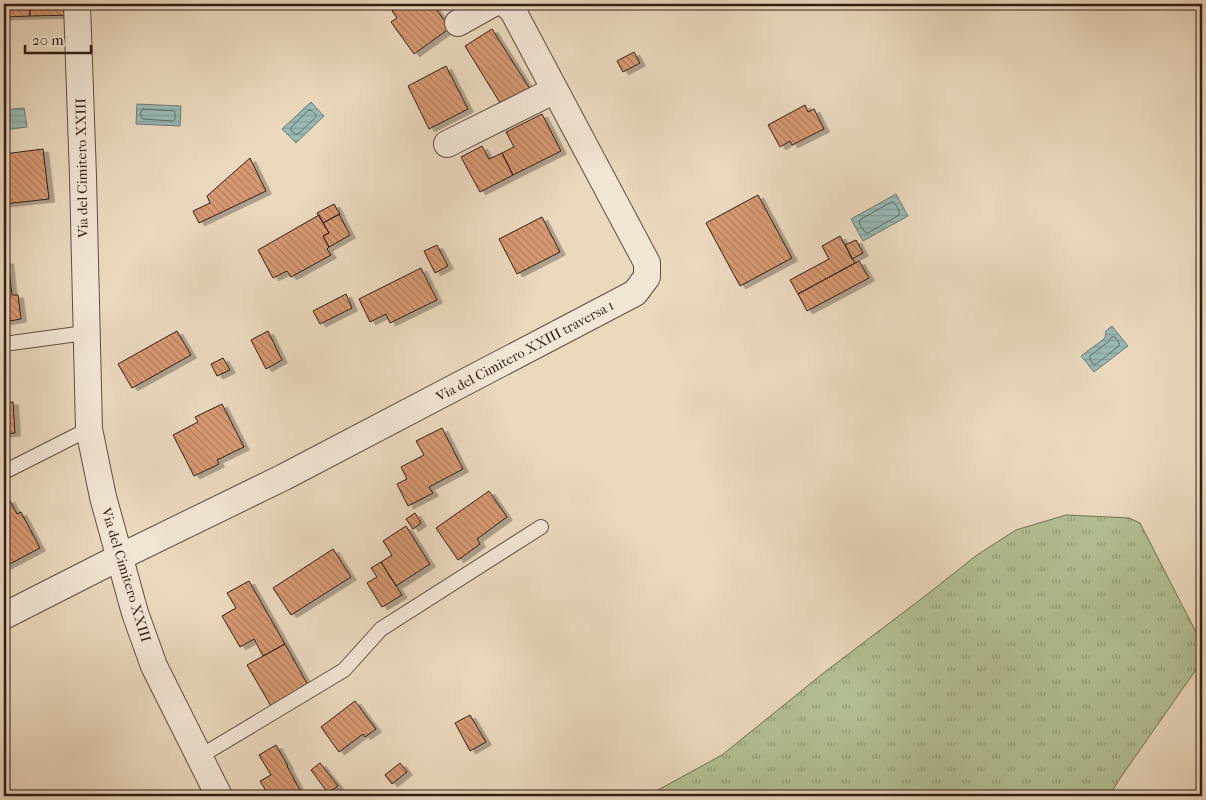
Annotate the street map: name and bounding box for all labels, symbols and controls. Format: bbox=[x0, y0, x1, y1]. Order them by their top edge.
scale bar bbox=[25, 22, 91, 54]
text: 20 m bbox=[32, 31, 64, 49]
street label: Via del Cimitero XXIII bbox=[72, 98, 92, 239]
street label: Via del Cimitero XXIII traversa 1 bbox=[432, 297, 617, 406]
street label: Via del Cimitero XXIII bbox=[97, 505, 155, 645]

